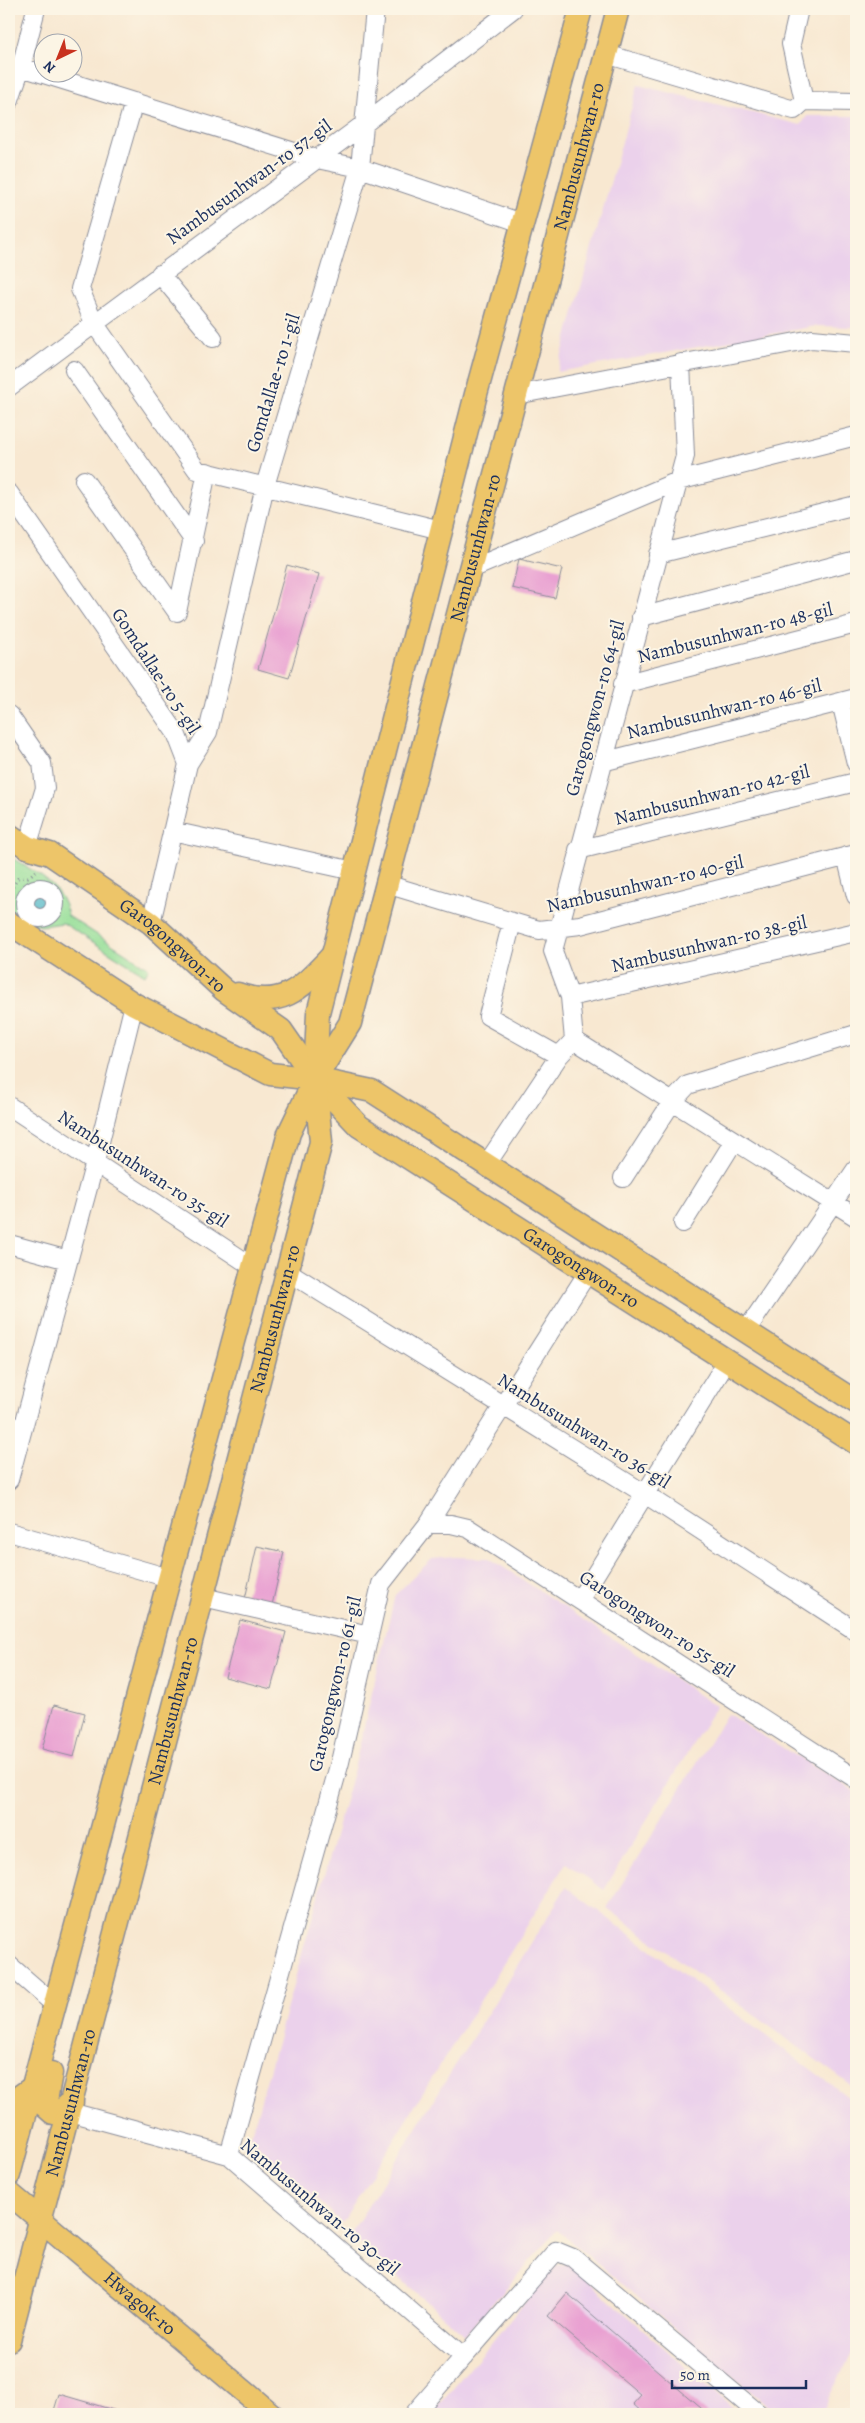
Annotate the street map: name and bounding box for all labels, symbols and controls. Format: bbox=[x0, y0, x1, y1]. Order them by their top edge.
north arrow bbox=[32, 32, 82, 82]
text: N bbox=[39, 57, 60, 78]
street label: Nambusunhwan-ro bbox=[547, 80, 611, 234]
street label: Nambusunhwan-ro 57-gil bbox=[161, 113, 337, 251]
street label: Gomdallae-ro 1-gil bbox=[240, 310, 307, 456]
street label: Nambusunhwan-ro bbox=[443, 471, 507, 625]
street label: Nambusunhwan-ro 48-gil bbox=[635, 596, 836, 670]
street label: Gomdallae-ro 5-gil bbox=[105, 603, 207, 739]
street label: Garogongwon-ro 64-gil bbox=[559, 617, 631, 799]
street label: Nambusunhwan-ro 46-gil bbox=[624, 672, 825, 746]
street label: Nambusunhwan-ro 42-gil bbox=[612, 758, 813, 832]
street label: Nambusunhwan-ro 40-gil bbox=[544, 849, 746, 919]
street label: Garogongwon-ro bbox=[114, 892, 232, 999]
street label: Nambusunhwan-ro 38-gil bbox=[609, 909, 810, 979]
street label: Nambusunhwan-ro 35-gil bbox=[53, 1104, 234, 1234]
street label: Garogongwon-ro bbox=[518, 1221, 644, 1314]
street label: Nambusunhwan-ro bbox=[243, 1242, 307, 1396]
street label: Nambusunhwan-ro 36-gil bbox=[493, 1367, 676, 1495]
street label: Garogongwon-ro 55-gil bbox=[574, 1564, 740, 1684]
street label: Garogongwon-ro 61-gil bbox=[302, 1593, 368, 1774]
street label: Nambusunhwan-ro bbox=[141, 1634, 205, 1788]
street label: Nambusunhwan-ro bbox=[39, 2026, 103, 2180]
street label: Nambusunhwan-ro 30-gil bbox=[235, 2133, 405, 2282]
street label: Hwagok-ro bbox=[98, 2265, 181, 2341]
scale bar bbox=[672, 2358, 806, 2390]
text: 50 m bbox=[680, 2365, 710, 2385]

